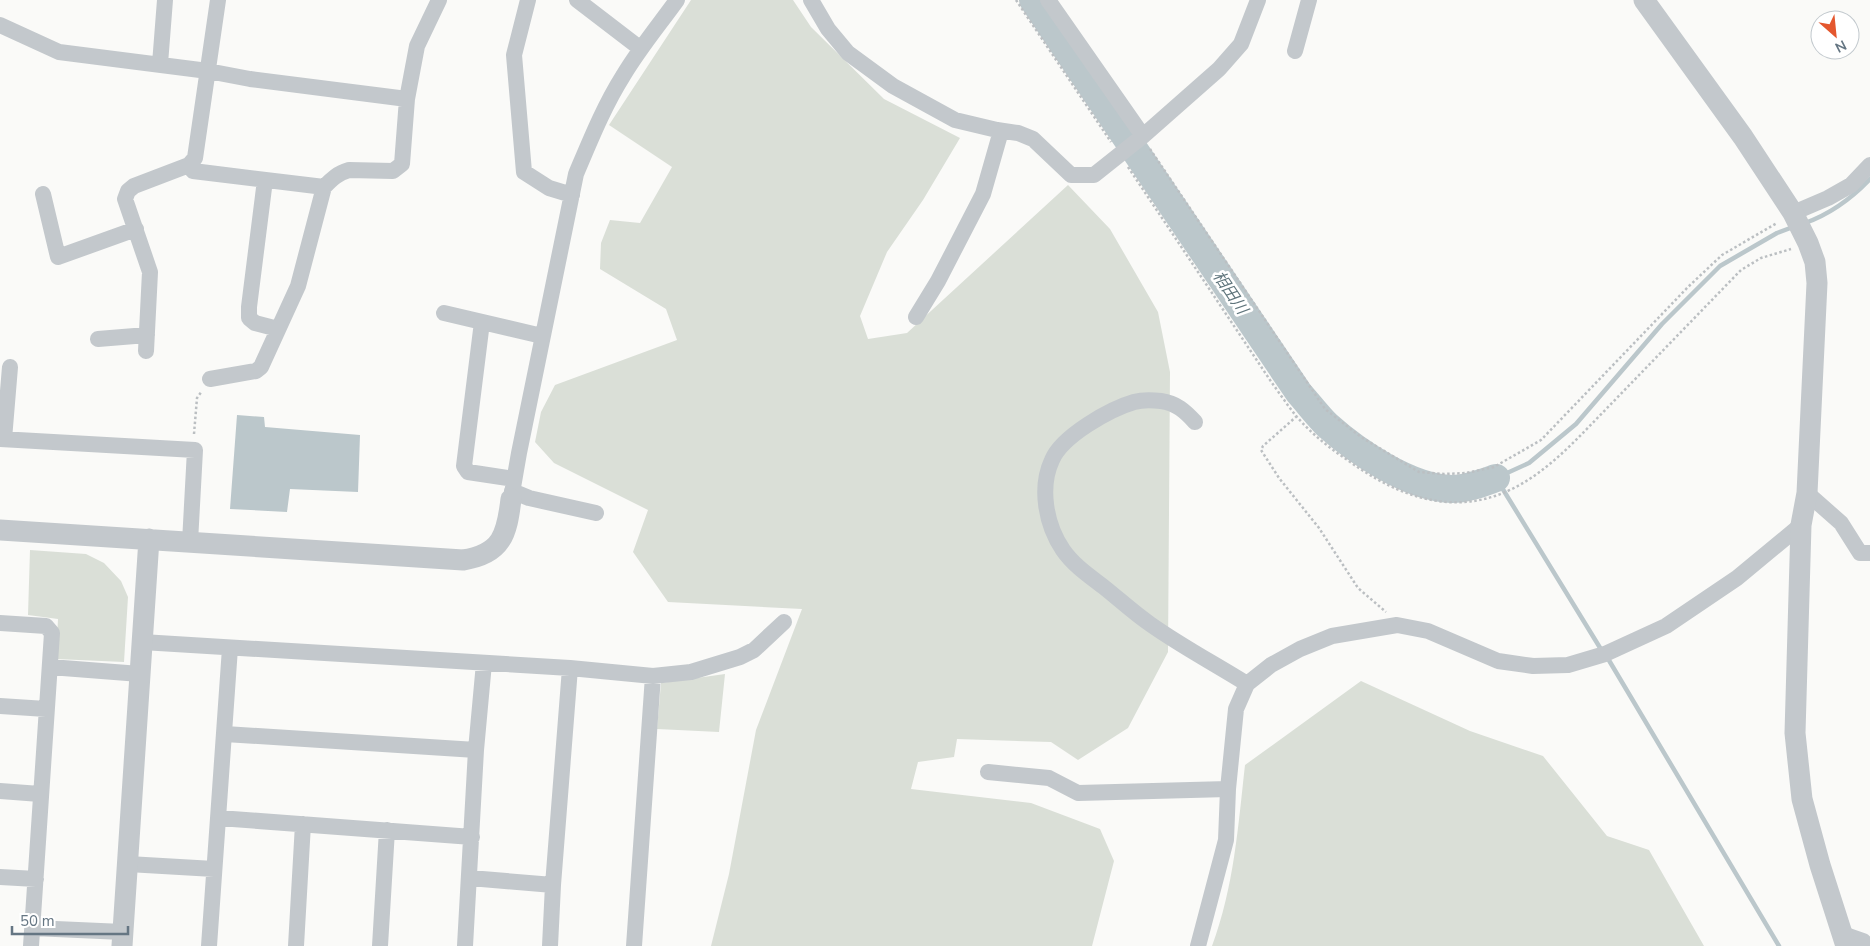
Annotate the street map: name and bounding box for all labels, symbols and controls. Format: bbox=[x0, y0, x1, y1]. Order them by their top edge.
north arrow bbox=[1810, 10, 1860, 60]
text: N bbox=[1832, 35, 1850, 57]
water label: 相田川 bbox=[1208, 267, 1254, 320]
scale bar bbox=[12, 904, 129, 936]
text: 50 m bbox=[20, 911, 55, 931]

